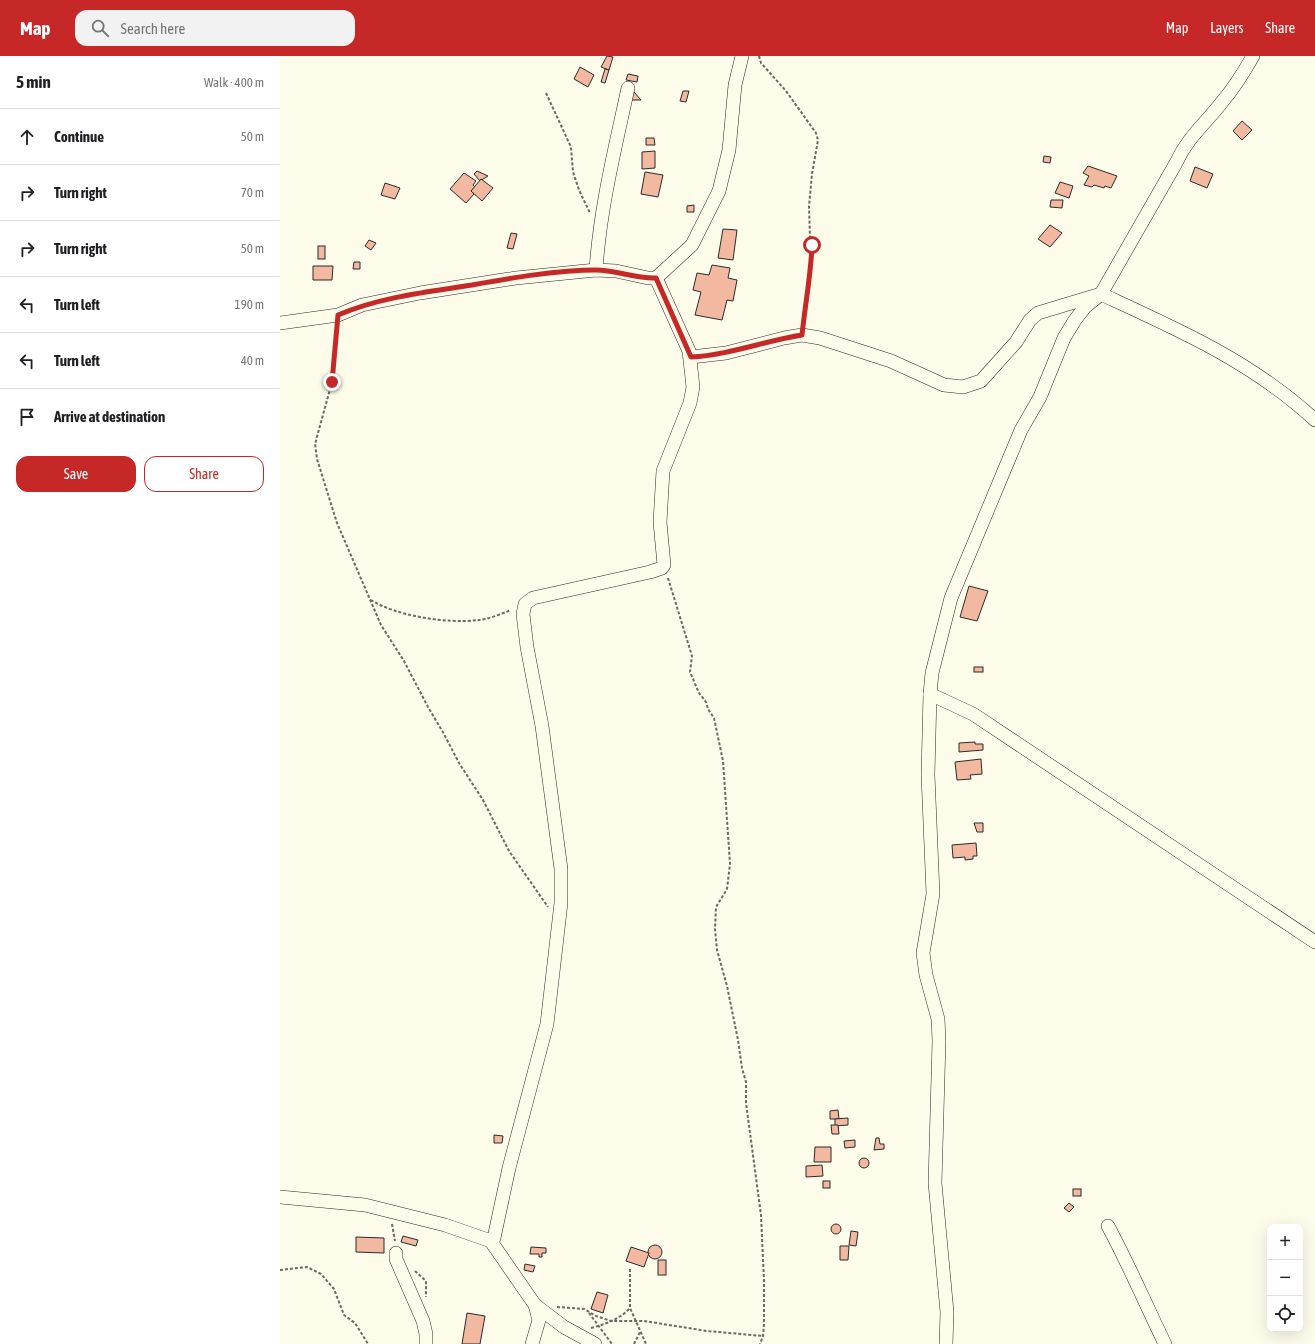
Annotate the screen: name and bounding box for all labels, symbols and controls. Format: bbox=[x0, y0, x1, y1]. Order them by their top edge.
search box bbox=[75, 10, 355, 46]
text: Map bbox=[20, 17, 51, 39]
icon: search bbox=[89, 17, 111, 39]
text: Search here bbox=[121, 20, 185, 37]
text: Map bbox=[1166, 20, 1188, 36]
text: Layers bbox=[1210, 20, 1243, 36]
text: Share bbox=[1265, 20, 1295, 36]
text: 5 min bbox=[16, 72, 51, 92]
text: Walk · 400 m bbox=[204, 75, 264, 90]
icon: ahead bbox=[16, 126, 38, 148]
text: Continue bbox=[54, 128, 104, 145]
text: 50 m bbox=[241, 129, 264, 144]
icon: right bbox=[16, 182, 38, 204]
text: Turn right bbox=[54, 184, 107, 201]
text: 70 m bbox=[241, 185, 264, 200]
route start bbox=[803, 236, 821, 254]
icon: right bbox=[16, 238, 38, 260]
text: Turn right bbox=[54, 240, 107, 257]
text: 50 m bbox=[241, 241, 264, 256]
icon: left bbox=[16, 294, 38, 316]
text: Turn left bbox=[54, 296, 100, 313]
text: 190 m bbox=[235, 297, 264, 312]
icon: left bbox=[16, 350, 38, 372]
text: Turn left bbox=[54, 352, 100, 369]
text: 40 m bbox=[241, 353, 264, 368]
route end bbox=[323, 373, 341, 391]
icon: arrive bbox=[16, 406, 38, 428]
text: Arrive at destination bbox=[54, 408, 165, 425]
button: Save bbox=[16, 456, 136, 492]
button: Share bbox=[144, 456, 264, 492]
map controls bbox=[1267, 1224, 1303, 1332]
button: + bbox=[1267, 1224, 1303, 1260]
button: − bbox=[1267, 1260, 1303, 1296]
button: locate bbox=[1267, 1296, 1303, 1332]

